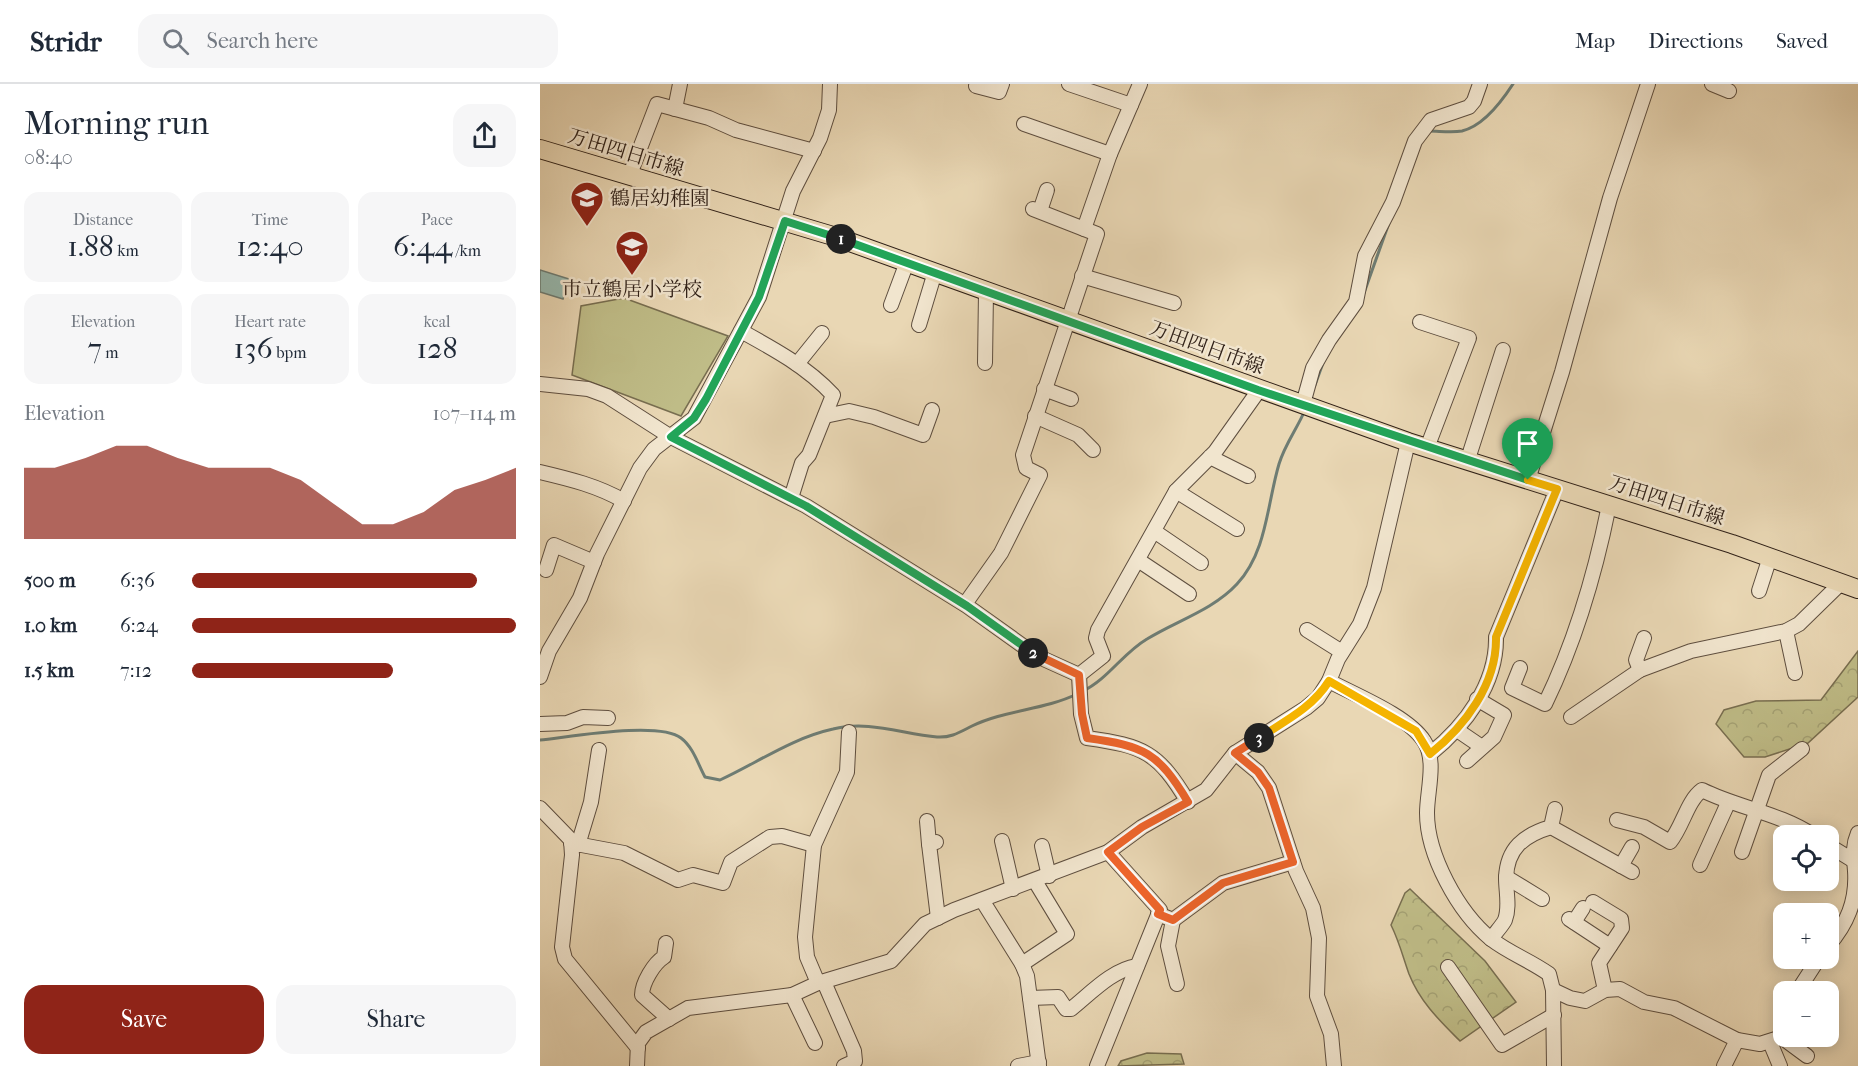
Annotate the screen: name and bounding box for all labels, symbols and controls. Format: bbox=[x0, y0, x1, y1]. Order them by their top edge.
search box bbox=[138, 14, 558, 68]
text: Stridr bbox=[30, 25, 102, 58]
icon: search bbox=[159, 25, 192, 58]
text: Search here bbox=[207, 28, 318, 54]
text: Map bbox=[1575, 29, 1615, 53]
text: Directions bbox=[1648, 29, 1743, 53]
text: Saved bbox=[1776, 29, 1828, 53]
text: Morning run bbox=[24, 104, 209, 143]
button: share bbox=[453, 104, 516, 167]
street label: 万田四日市線 bbox=[565, 124, 687, 181]
text: 08:40 bbox=[24, 146, 73, 169]
school or university icon: 鶴居幼稚園 bbox=[569, 180, 605, 227]
place label: 鶴居幼稚園 bbox=[610, 187, 710, 210]
text: Distance bbox=[73, 210, 133, 229]
text: Time bbox=[252, 210, 288, 229]
text: Pace bbox=[421, 210, 453, 229]
pin: 1 bbox=[826, 224, 856, 254]
text: 1.88 bbox=[67, 229, 114, 264]
text: 12:40 bbox=[236, 229, 304, 264]
text: 6:44 bbox=[393, 229, 452, 264]
school or university icon: 市立鶴居小学校 bbox=[614, 229, 650, 276]
text: 1 bbox=[838, 229, 844, 248]
text: km bbox=[114, 241, 139, 260]
text: /km bbox=[452, 241, 481, 260]
place label: 市立鶴居小学校 bbox=[562, 278, 702, 301]
text: Elevation bbox=[71, 312, 135, 331]
text: Heart rate bbox=[234, 312, 306, 331]
text: kcal bbox=[424, 312, 450, 331]
street label: 万田四日市線 bbox=[1147, 316, 1267, 379]
text: 7 bbox=[87, 331, 102, 366]
text: 136 bbox=[234, 331, 273, 366]
text: 128 bbox=[416, 331, 458, 366]
text: m bbox=[102, 343, 119, 362]
text: bpm bbox=[273, 343, 306, 362]
text: Elevation bbox=[24, 402, 105, 425]
text: 107–114 m bbox=[433, 402, 516, 425]
pin bbox=[1502, 418, 1553, 480]
icon: arrive bbox=[1511, 427, 1544, 460]
street label: 万田四日市線 bbox=[1606, 471, 1727, 530]
text: 500 m bbox=[24, 569, 76, 592]
text: 6:36 bbox=[120, 569, 155, 592]
text: 1.0 km bbox=[24, 614, 77, 637]
text: 6:24 bbox=[120, 614, 158, 637]
pin: 2 bbox=[1018, 638, 1048, 668]
text: 2 bbox=[1029, 643, 1037, 662]
text: 1.5 km bbox=[24, 659, 74, 682]
text: 7:12 bbox=[120, 659, 152, 682]
pin: 3 bbox=[1244, 723, 1274, 753]
text: 3 bbox=[1256, 728, 1262, 747]
map controls bbox=[1773, 825, 1839, 1047]
button: locate bbox=[1773, 825, 1839, 891]
button: + bbox=[1773, 903, 1839, 969]
button: − bbox=[1773, 981, 1839, 1047]
button: Save bbox=[24, 985, 264, 1054]
button: Share bbox=[276, 985, 516, 1054]

